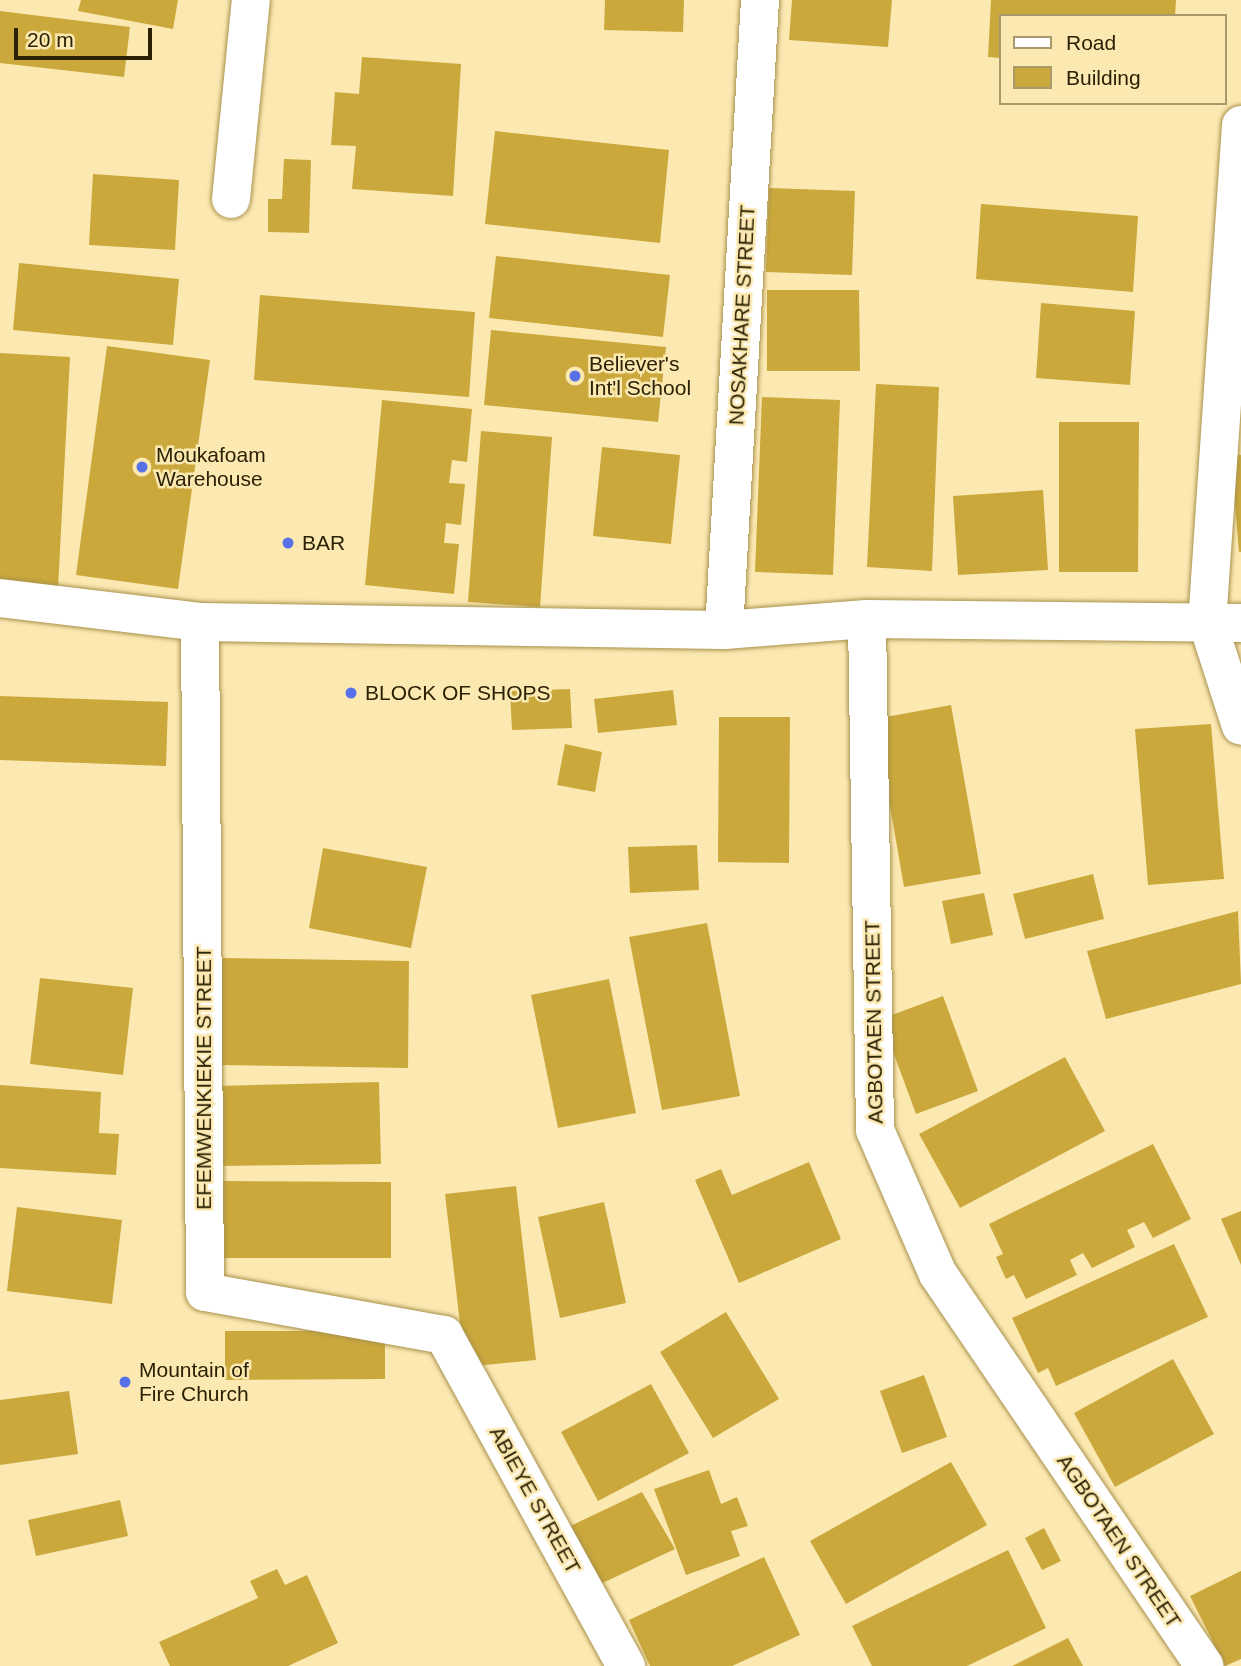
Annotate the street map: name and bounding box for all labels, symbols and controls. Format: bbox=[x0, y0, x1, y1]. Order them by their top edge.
scale bar bbox=[18, 14, 156, 58]
legend bbox=[1000, 14, 1227, 105]
text: 20 m bbox=[27, 28, 74, 51]
text: Road bbox=[1066, 31, 1116, 54]
text: Building bbox=[1066, 66, 1141, 89]
street label: NOSAKHARE STREET bbox=[724, 204, 760, 426]
place label: Believer's Int'l School bbox=[589, 351, 691, 401]
marker: Believer's Int'l School bbox=[567, 368, 583, 384]
place label: Moukafoam Warehouse bbox=[156, 442, 266, 492]
marker: Moukafoam Warehouse bbox=[134, 459, 150, 475]
place label: BAR bbox=[302, 530, 345, 556]
marker: BAR bbox=[280, 535, 296, 551]
place label: BLOCK OF SHOPS bbox=[365, 680, 551, 706]
marker: BLOCK OF SHOPS bbox=[343, 685, 359, 701]
street label: AGBOTAEN STREET bbox=[860, 920, 888, 1124]
street label: EFEMWENKIEKIE STREET bbox=[191, 946, 217, 1210]
place label: Mountain of Fire Church bbox=[139, 1357, 249, 1407]
marker: Mountain of Fire Church bbox=[117, 1374, 133, 1390]
street label: ABIEYE STREET bbox=[484, 1422, 586, 1578]
street label: AGBOTAEN STREET bbox=[1052, 1449, 1186, 1633]

